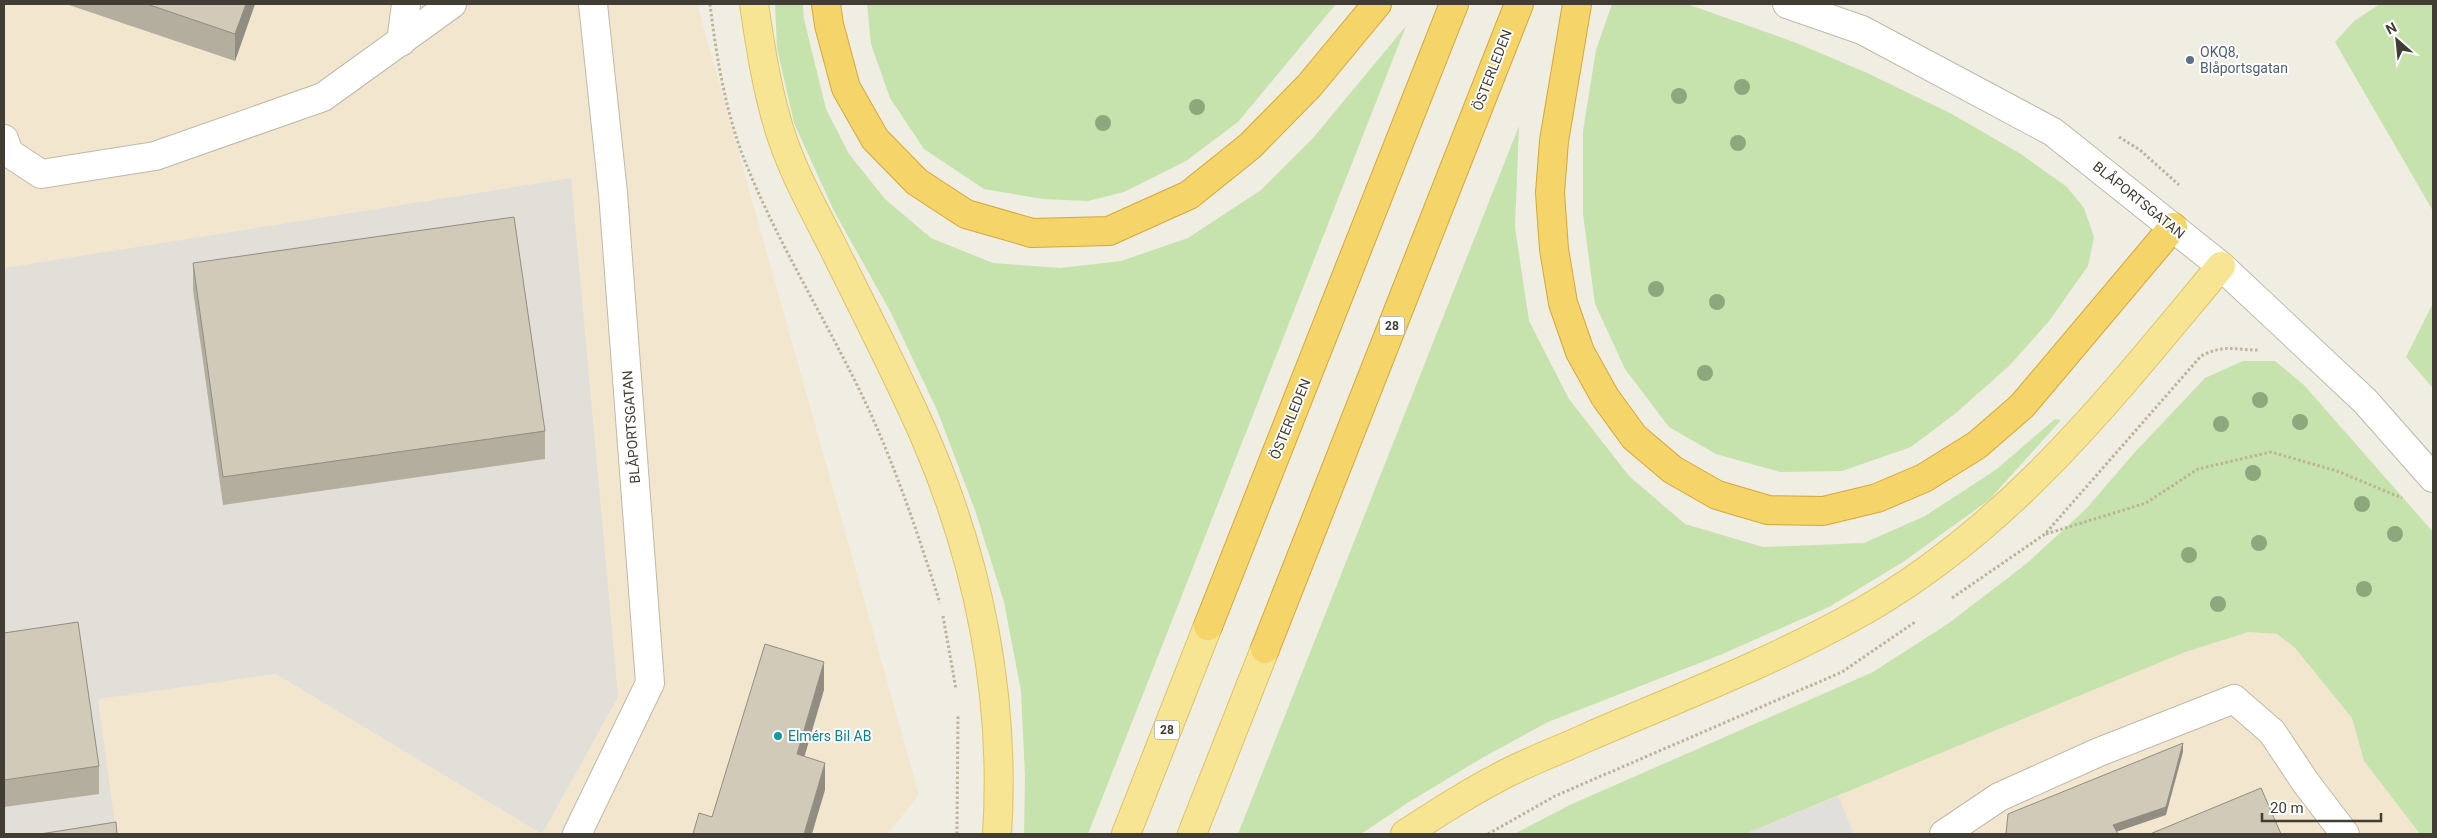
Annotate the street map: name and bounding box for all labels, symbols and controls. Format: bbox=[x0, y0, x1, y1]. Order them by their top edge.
north arrow bbox=[2372, 15, 2422, 65]
text: N bbox=[2383, 19, 2399, 38]
street label: ÖSTERLEDEN bbox=[1469, 27, 1515, 113]
place label: OKQ8, Blåportsgatan bbox=[2200, 44, 2288, 76]
marker: OKQ8, Blåportsgatan bbox=[2184, 54, 2196, 66]
street label: BLÅPORTSGATAN bbox=[2090, 157, 2189, 242]
road number: 28 bbox=[1380, 316, 1404, 336]
street label: BLÅPORTSGATAN bbox=[618, 370, 643, 484]
street label: ÖSTERLEDEN bbox=[1267, 376, 1313, 462]
road number: 28 bbox=[1154, 720, 1180, 740]
place label: Elmérs Bil AB bbox=[788, 728, 871, 744]
marker: Elmérs Bil AB bbox=[772, 730, 784, 742]
scale bar bbox=[2262, 790, 2381, 822]
text: 20 m bbox=[2270, 799, 2304, 817]

